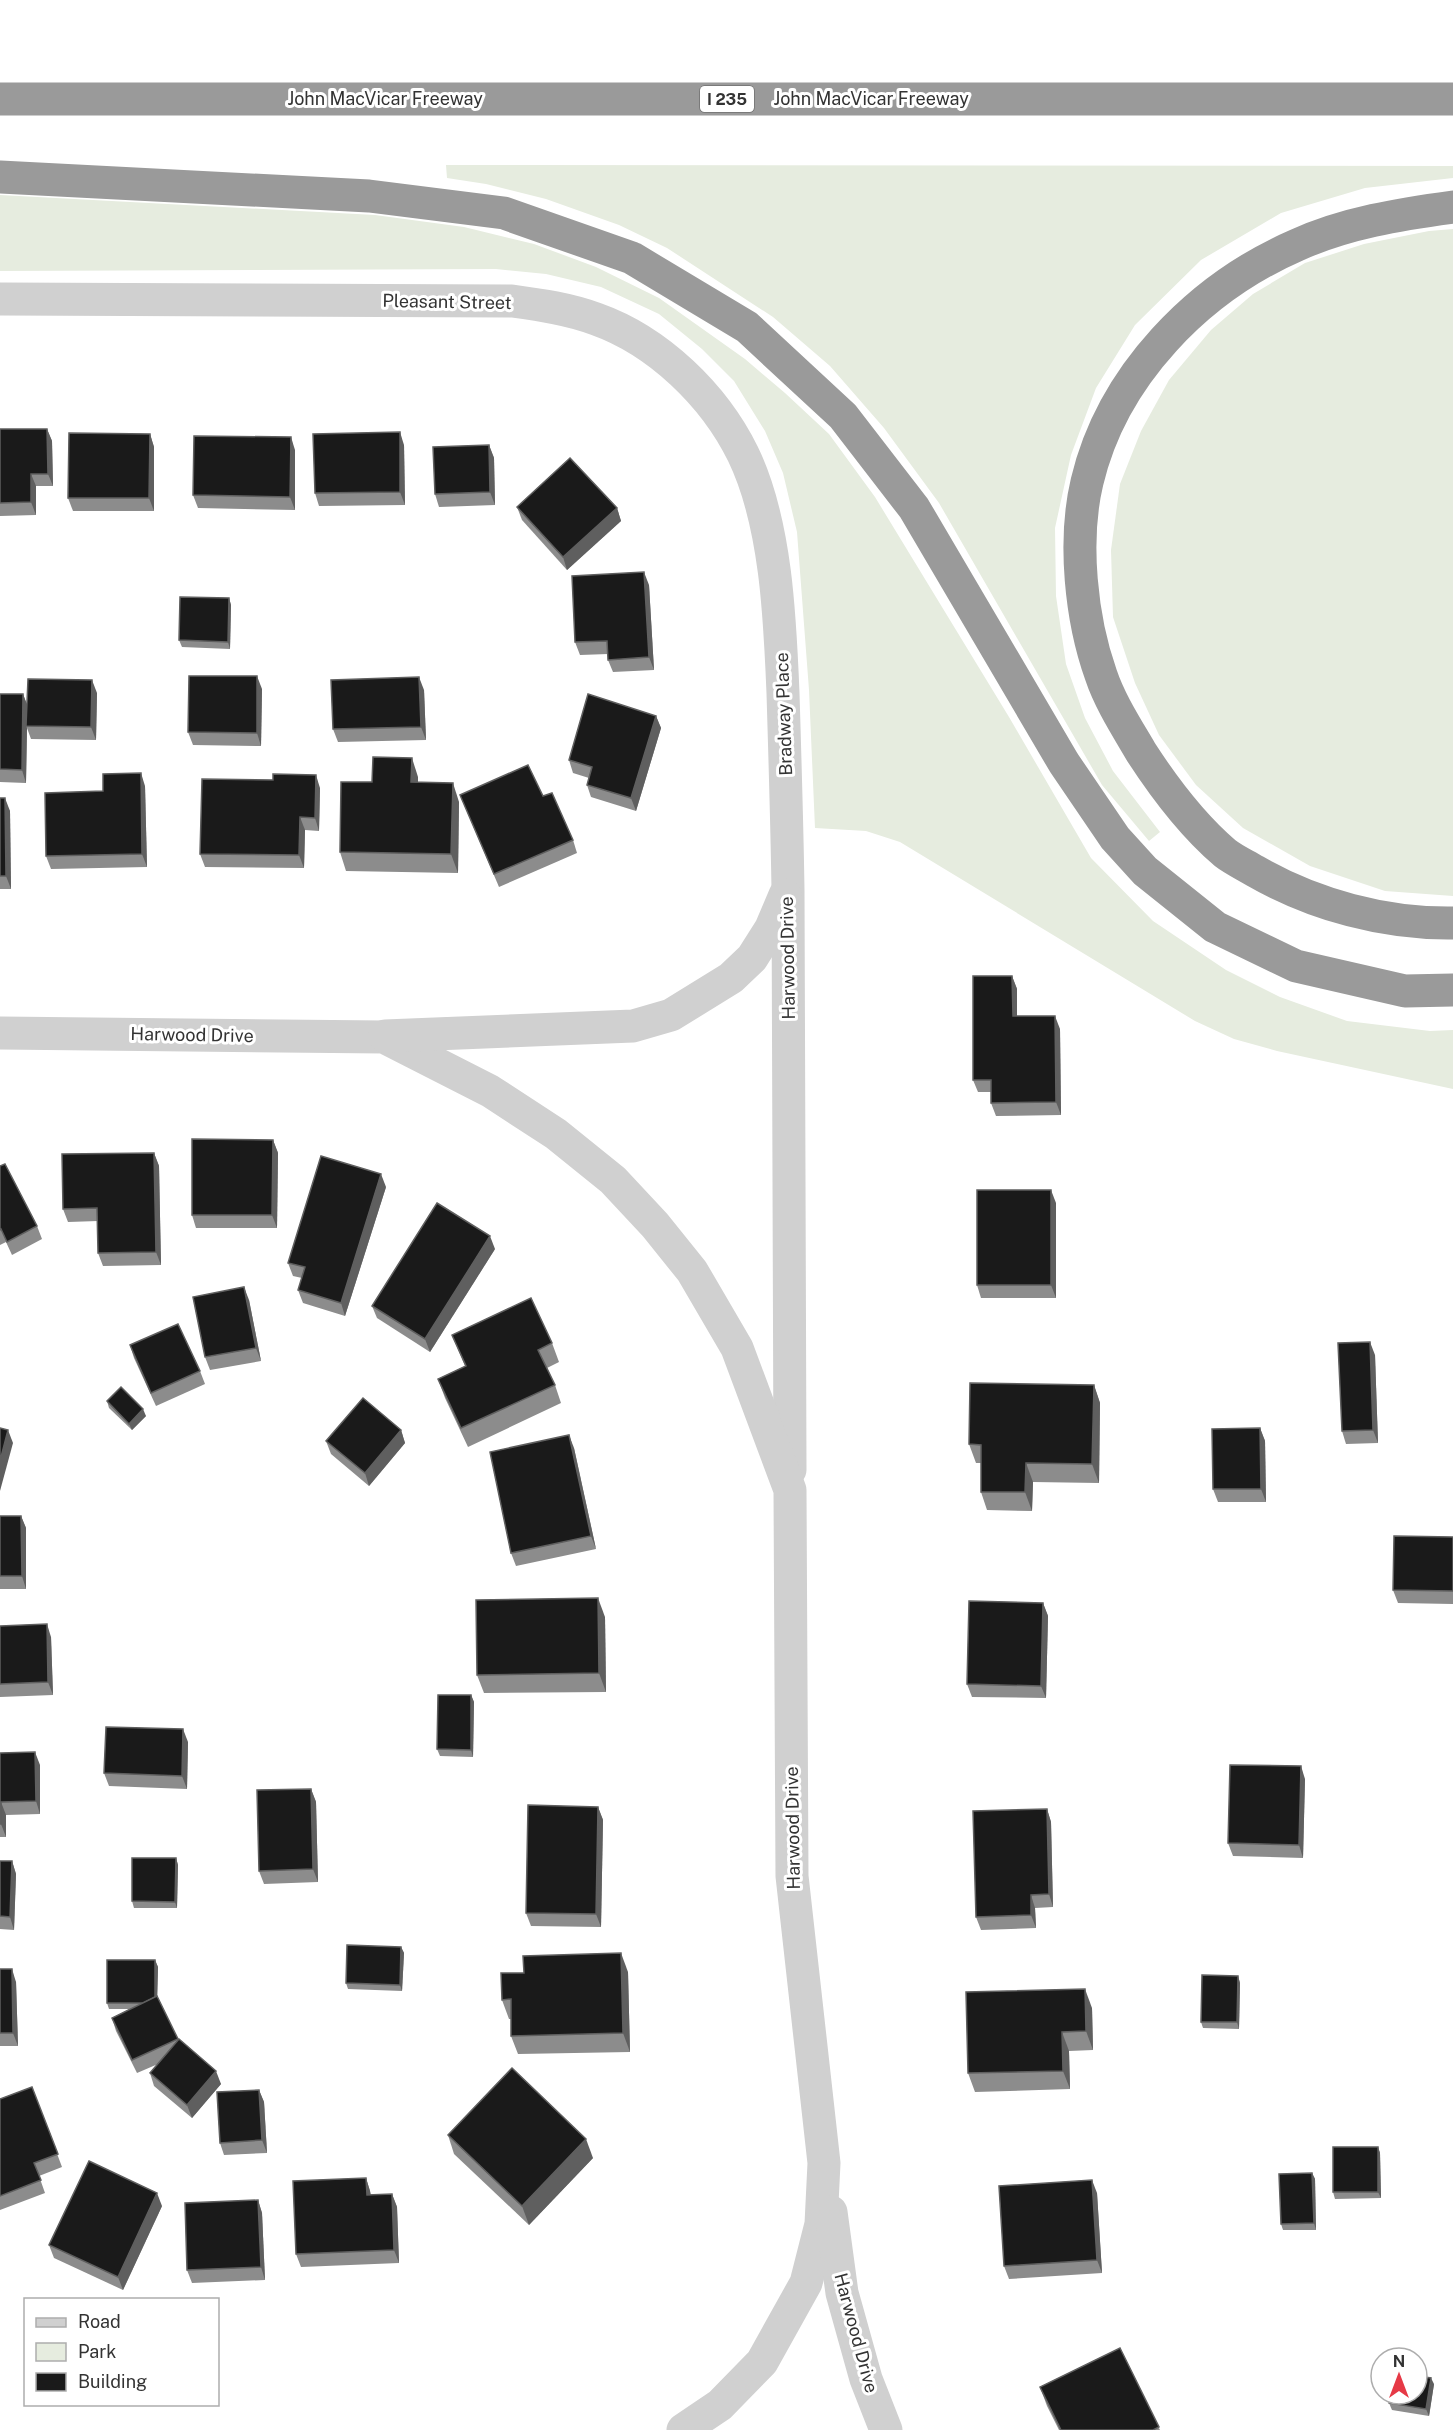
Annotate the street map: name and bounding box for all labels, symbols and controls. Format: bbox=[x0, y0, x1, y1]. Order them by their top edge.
road number: I 235 bbox=[700, 86, 754, 112]
street label: John MacVicar Freeway bbox=[287, 88, 483, 109]
street label: John MacVicar Freeway bbox=[773, 88, 969, 109]
street label: Pleasant Street bbox=[382, 290, 512, 313]
street label: Bradway Place bbox=[771, 652, 796, 776]
street label: Harwood Drive bbox=[776, 896, 799, 1020]
street label: Harwood Drive bbox=[130, 1023, 254, 1046]
street label: Harwood Drive bbox=[781, 1766, 804, 1890]
street label: Harwood Drive bbox=[830, 2271, 883, 2395]
legend bbox=[24, 2298, 219, 2406]
text: Road bbox=[78, 2311, 121, 2332]
text: Park bbox=[78, 2341, 116, 2362]
north arrow bbox=[1369, 2346, 1429, 2406]
text: N bbox=[1393, 2352, 1405, 2371]
text: Building bbox=[78, 2371, 147, 2392]

